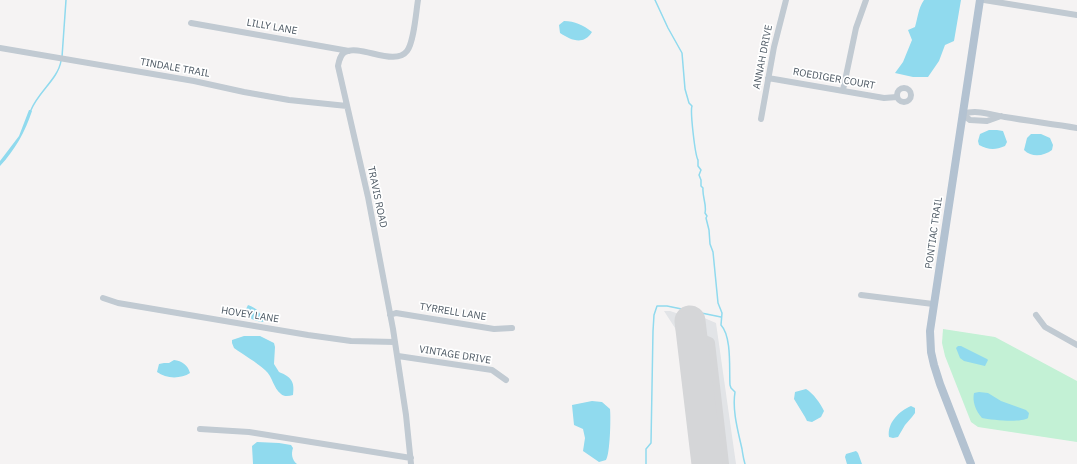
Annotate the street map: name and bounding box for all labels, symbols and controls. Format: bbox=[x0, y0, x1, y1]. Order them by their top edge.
street label: LILLY LANE bbox=[246, 17, 298, 37]
street label: ANNAH DRIVE bbox=[751, 24, 775, 90]
street label: TINDALE TRAIL bbox=[139, 56, 211, 80]
street label: ROEDIGER COURT bbox=[792, 66, 876, 92]
street label: TRAVIS ROAD bbox=[365, 165, 389, 229]
street label: PONTIAC TRAIL bbox=[923, 196, 945, 270]
street label: TYRRELL LANE bbox=[419, 301, 487, 323]
street label: HOVEY LANE bbox=[220, 304, 280, 326]
street label: VINTAGE DRIVE bbox=[418, 343, 492, 367]

